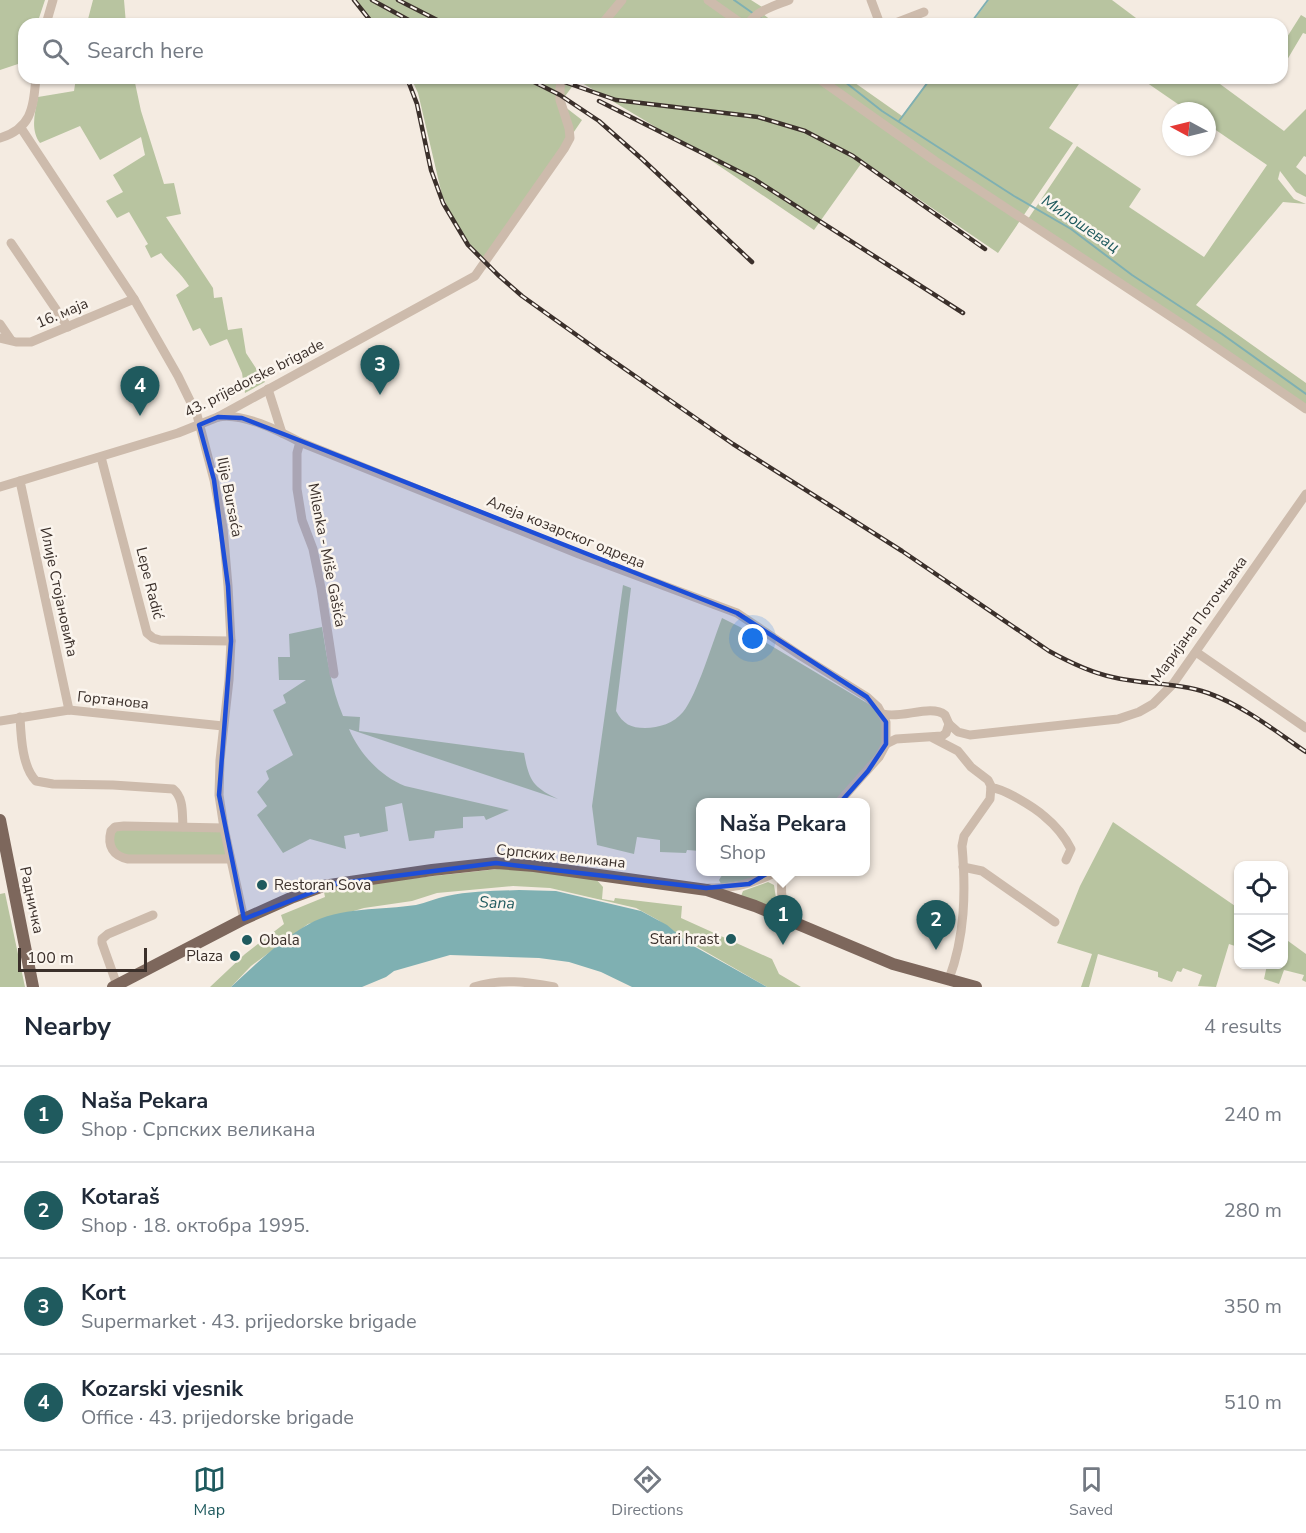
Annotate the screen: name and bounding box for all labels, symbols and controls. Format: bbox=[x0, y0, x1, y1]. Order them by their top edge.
search box bbox=[18, 18, 1288, 84]
icon: search bbox=[39, 35, 72, 68]
text: Search here bbox=[87, 36, 204, 66]
north arrow bbox=[1162, 102, 1216, 156]
water label: Милошевац bbox=[1037, 190, 1124, 258]
street label: 16. маја bbox=[33, 293, 91, 333]
street label: 43. prijedorske brigade bbox=[181, 334, 327, 422]
pin: 3 bbox=[360, 346, 400, 395]
pin: 4 bbox=[120, 366, 160, 416]
street label: Ilije Bursaća bbox=[212, 455, 248, 539]
street label: Milenka - Miše Gašića bbox=[303, 481, 351, 629]
street label: Алеја козарског одреда bbox=[484, 491, 648, 573]
street label: Илије Стојановића bbox=[35, 525, 83, 659]
street label: Lepe Radić bbox=[131, 545, 169, 621]
street label: Маријана Поточњака bbox=[1146, 552, 1252, 686]
your location bbox=[738, 624, 767, 653]
street label: Гортанова bbox=[76, 686, 150, 714]
popup bbox=[696, 798, 870, 876]
text: Naša Pekara bbox=[719, 809, 847, 839]
street label: Српских великана bbox=[495, 839, 627, 873]
text: Shop bbox=[719, 839, 766, 866]
map controls bbox=[1234, 861, 1288, 969]
button: locate bbox=[1234, 861, 1288, 915]
street label: Радничка bbox=[15, 865, 49, 935]
place label: Restoran Sova bbox=[274, 875, 371, 895]
marker: Restoran Sova bbox=[255, 878, 269, 892]
water label: Sana bbox=[479, 891, 515, 915]
pin: 1 bbox=[764, 896, 802, 945]
pin: 2 bbox=[916, 900, 956, 950]
button: layers bbox=[1234, 915, 1288, 969]
place label: Stari hrast bbox=[650, 929, 720, 949]
place label: Obala bbox=[259, 930, 300, 950]
marker: Stari hrast bbox=[724, 932, 738, 946]
marker: Obala bbox=[240, 933, 254, 947]
scale bar bbox=[18, 945, 147, 972]
place label: Plaza bbox=[186, 946, 223, 966]
text: 100 m bbox=[27, 947, 74, 969]
marker: Plaza bbox=[228, 949, 242, 963]
text: Nearby bbox=[24, 1009, 111, 1044]
text: 4 results bbox=[1204, 1013, 1282, 1040]
text: Naša Pekara bbox=[81, 1086, 208, 1116]
text: 1 bbox=[38, 1101, 50, 1128]
text: 240 m bbox=[1224, 1101, 1282, 1128]
text: Shop · Српских великана bbox=[81, 1116, 316, 1143]
text: Kotaraš bbox=[81, 1182, 160, 1212]
text: 2 bbox=[38, 1197, 50, 1224]
text: 280 m bbox=[1224, 1197, 1282, 1224]
text: Shop · 18. октобра 1995. bbox=[81, 1212, 310, 1239]
text: Kort bbox=[81, 1278, 126, 1308]
text: 3 bbox=[38, 1293, 50, 1320]
text: 350 m bbox=[1224, 1293, 1282, 1320]
text: Supermarket · 43. prijedorske brigade bbox=[81, 1308, 417, 1335]
text: Kozarski vjesnik bbox=[81, 1374, 243, 1404]
text: 4 bbox=[38, 1389, 50, 1416]
text: 510 m bbox=[1224, 1389, 1282, 1416]
text: Office · 43. prijedorske brigade bbox=[81, 1404, 354, 1431]
tab: Map bbox=[193, 1463, 226, 1521]
tab: Directions bbox=[611, 1463, 683, 1521]
tab: Saved bbox=[1069, 1463, 1113, 1521]

